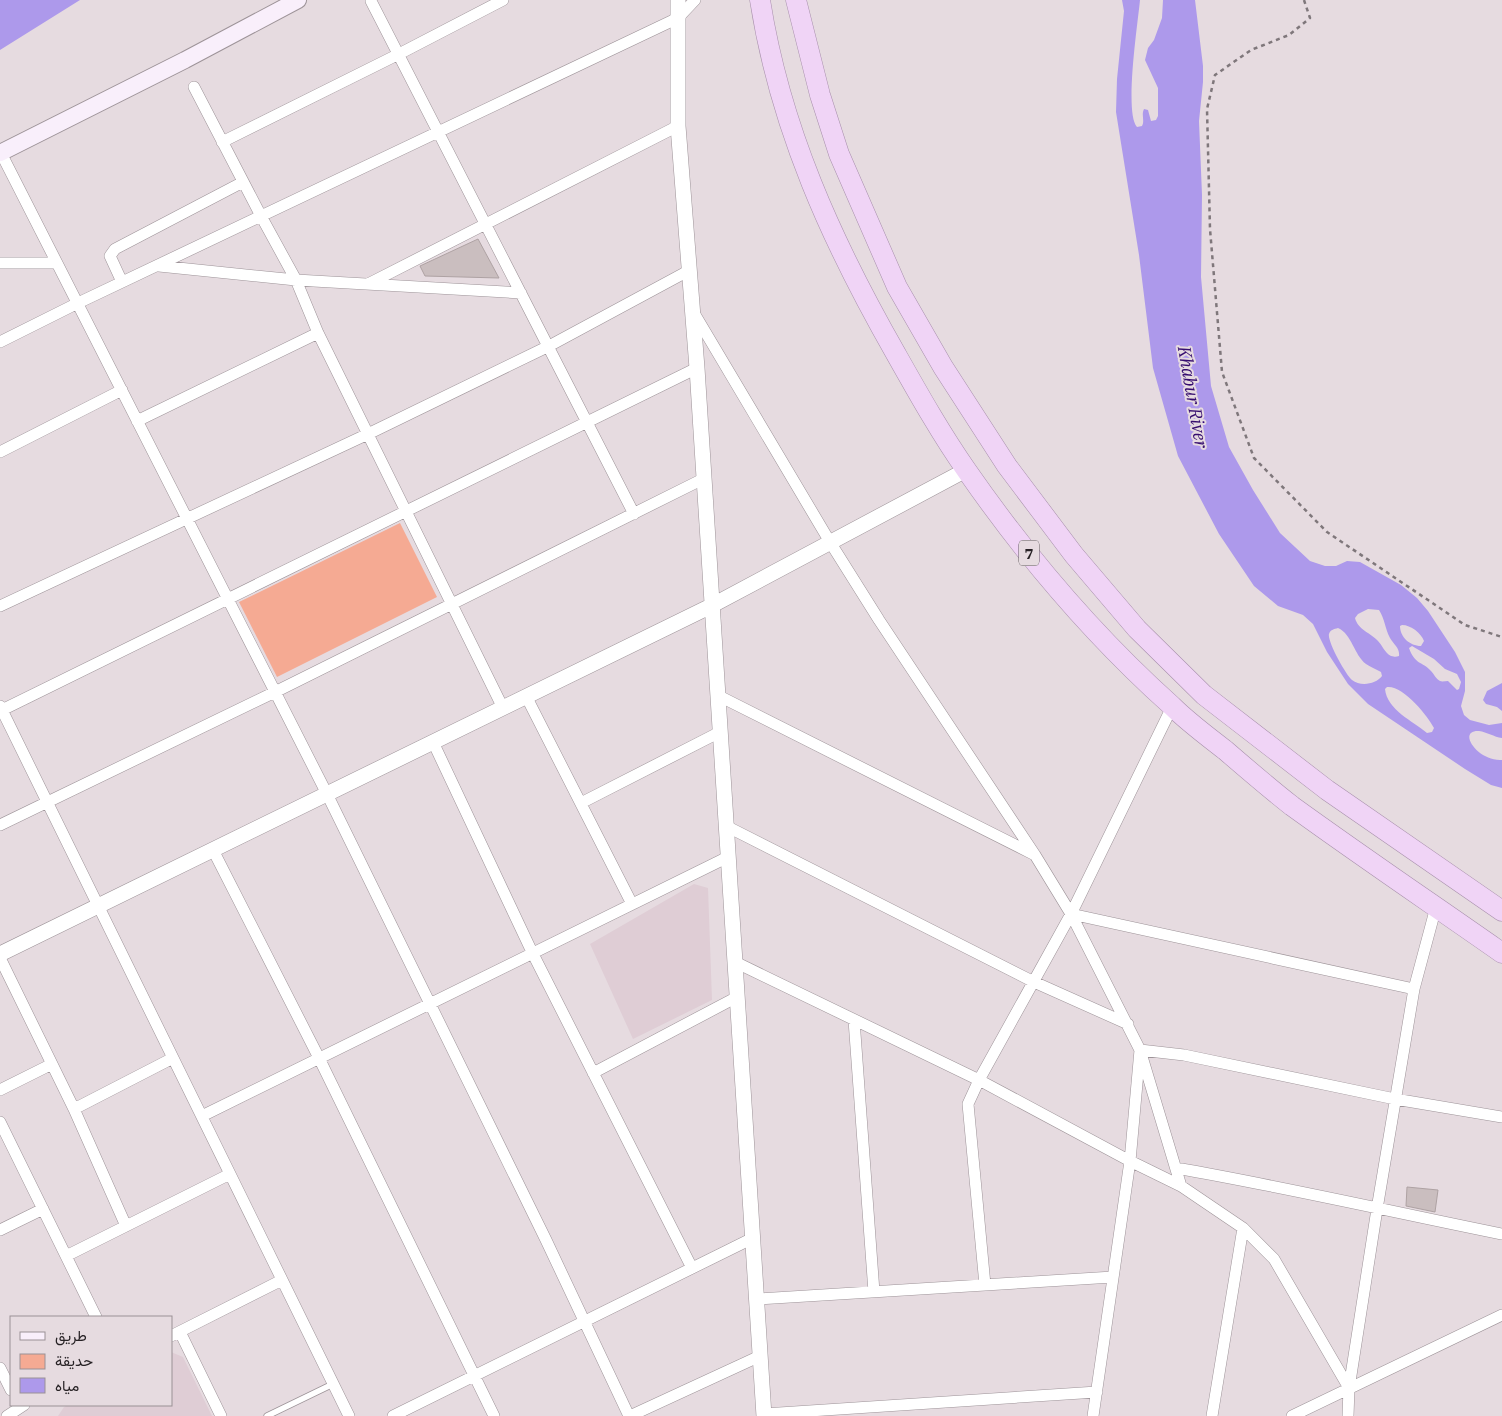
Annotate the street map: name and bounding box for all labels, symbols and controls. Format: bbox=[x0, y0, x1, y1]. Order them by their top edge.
water label: Khabur River bbox=[1173, 343, 1213, 451]
road number: 7 bbox=[1019, 540, 1039, 566]
legend bbox=[10, 1316, 172, 1406]
text: طريق bbox=[55, 1326, 87, 1346]
text: حديقة bbox=[55, 1351, 93, 1370]
text: مياه bbox=[55, 1376, 79, 1395]

